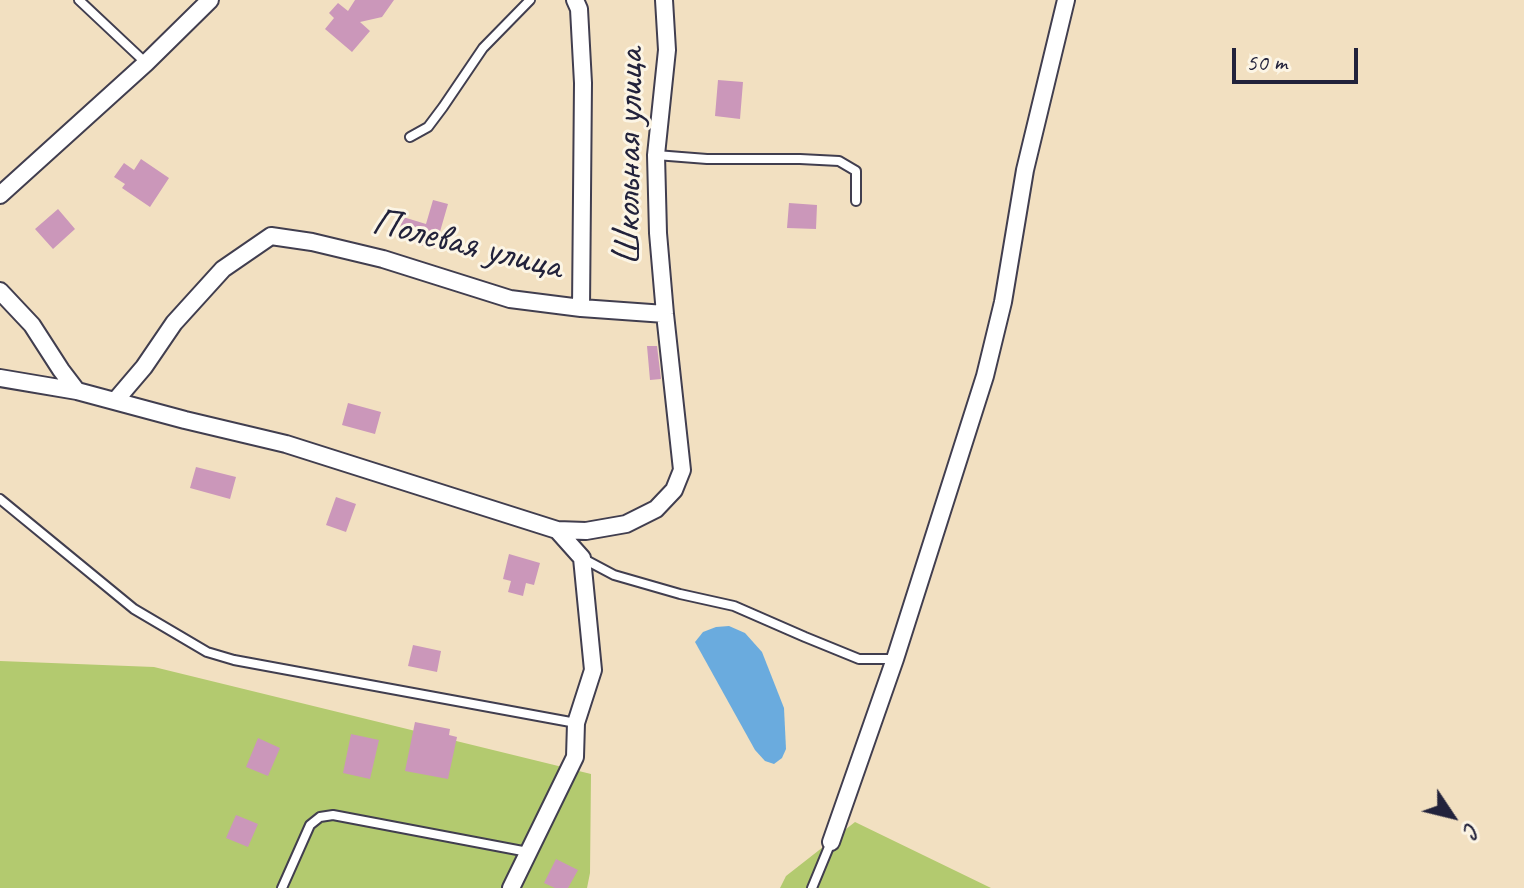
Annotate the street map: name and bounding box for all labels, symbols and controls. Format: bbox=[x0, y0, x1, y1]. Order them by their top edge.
scale bar bbox=[1236, 32, 1362, 82]
text: 50 m bbox=[1246, 47, 1287, 77]
street label: Школьная улица bbox=[604, 48, 656, 266]
street label: Полевая улица bbox=[367, 198, 567, 292]
north arrow bbox=[1412, 776, 1492, 856]
text: С bbox=[1457, 817, 1486, 842]

